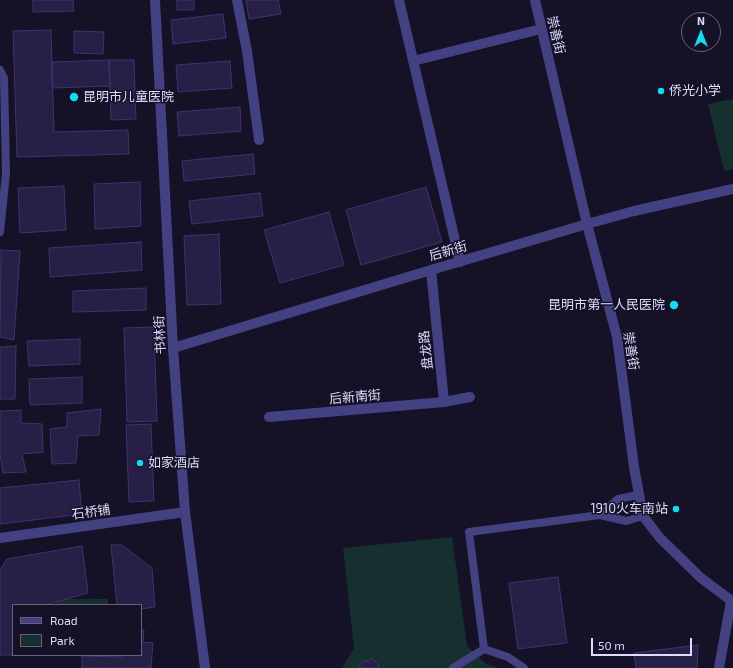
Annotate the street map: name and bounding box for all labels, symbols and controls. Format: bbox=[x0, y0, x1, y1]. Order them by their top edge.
north arrow bbox=[681, 12, 721, 52]
street label: 崇善街 bbox=[544, 14, 568, 56]
text: N bbox=[697, 14, 705, 27]
place label: 侨光小学 bbox=[669, 83, 721, 99]
marker: 侨光小学 bbox=[656, 86, 666, 96]
place label: 昆明市儿童医院 bbox=[83, 89, 174, 105]
marker: 昆明市儿童医院 bbox=[68, 91, 80, 103]
street label: 后新街 bbox=[427, 238, 469, 264]
place label: 昆明市第一人民医院 bbox=[548, 297, 665, 313]
marker: 昆明市第一人民医院 bbox=[668, 299, 680, 311]
street label: 书林街 bbox=[151, 315, 169, 355]
street label: 盘龙路 bbox=[416, 330, 436, 370]
street label: 崇善街 bbox=[620, 331, 642, 371]
street label: 后新南街 bbox=[328, 387, 382, 407]
place label: 如家酒店 bbox=[148, 455, 200, 471]
marker: 如家酒店 bbox=[135, 458, 145, 468]
place label: 1910火车南站 bbox=[590, 501, 668, 517]
street label: 石桥铺 bbox=[71, 502, 111, 522]
marker: 1910火车南站 bbox=[671, 504, 681, 514]
legend bbox=[12, 604, 142, 656]
text: Road bbox=[50, 613, 78, 627]
scale bar bbox=[593, 630, 694, 656]
text: Park bbox=[50, 633, 75, 647]
text: 50 m bbox=[598, 638, 625, 652]

